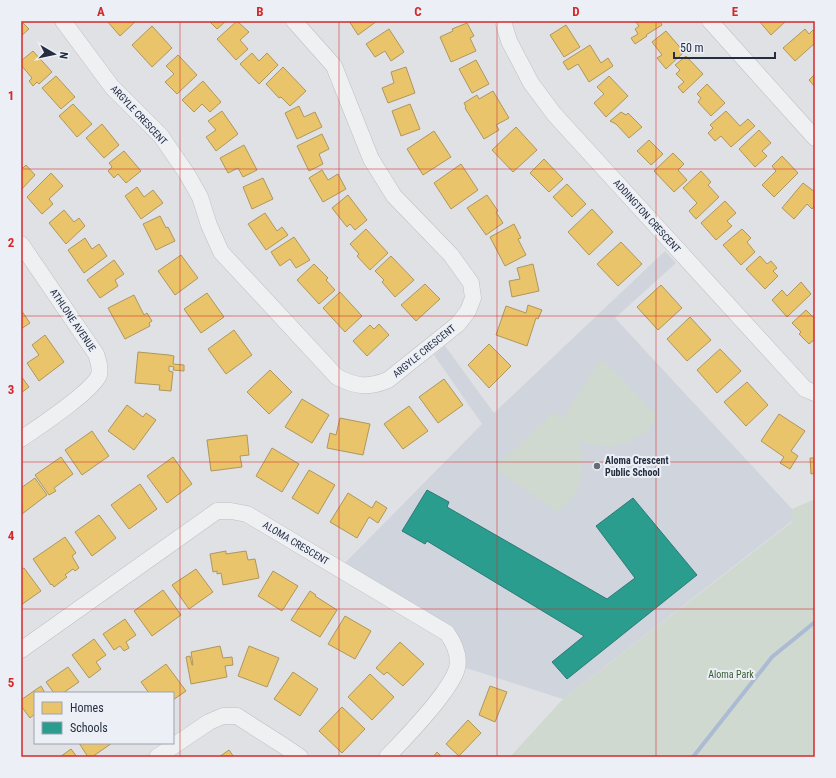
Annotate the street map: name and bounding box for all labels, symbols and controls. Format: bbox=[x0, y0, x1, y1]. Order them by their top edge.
text: A bbox=[97, 4, 105, 19]
text: B bbox=[256, 4, 264, 19]
text: C bbox=[414, 4, 422, 19]
text: D bbox=[572, 4, 580, 19]
text: E bbox=[732, 4, 739, 19]
north arrow bbox=[34, 34, 74, 74]
scale bar bbox=[674, 34, 775, 60]
text: 50 m bbox=[680, 41, 704, 55]
text: N bbox=[56, 51, 70, 60]
street label: ARGYLE CRESCENT bbox=[109, 83, 169, 147]
text: 1 bbox=[8, 88, 14, 103]
street label: ADDINGTON CRESCENT bbox=[611, 177, 683, 255]
text: 2 bbox=[8, 235, 15, 250]
street label: ATHLONE AVENUE bbox=[48, 287, 98, 353]
street label: ARGYLE CRESCENT bbox=[391, 322, 457, 380]
text: 3 bbox=[8, 382, 14, 397]
place label: Aloma Crescent Public School bbox=[605, 455, 669, 478]
marker: Aloma Crescent Public School bbox=[592, 461, 602, 471]
street label: ALOMA CRESCENT bbox=[261, 519, 331, 567]
text: 4 bbox=[8, 528, 15, 543]
park label: Aloma Park bbox=[708, 669, 754, 680]
text: 5 bbox=[8, 675, 15, 690]
legend bbox=[34, 692, 174, 744]
text: Homes bbox=[70, 701, 104, 715]
text: Schools bbox=[70, 721, 108, 735]

